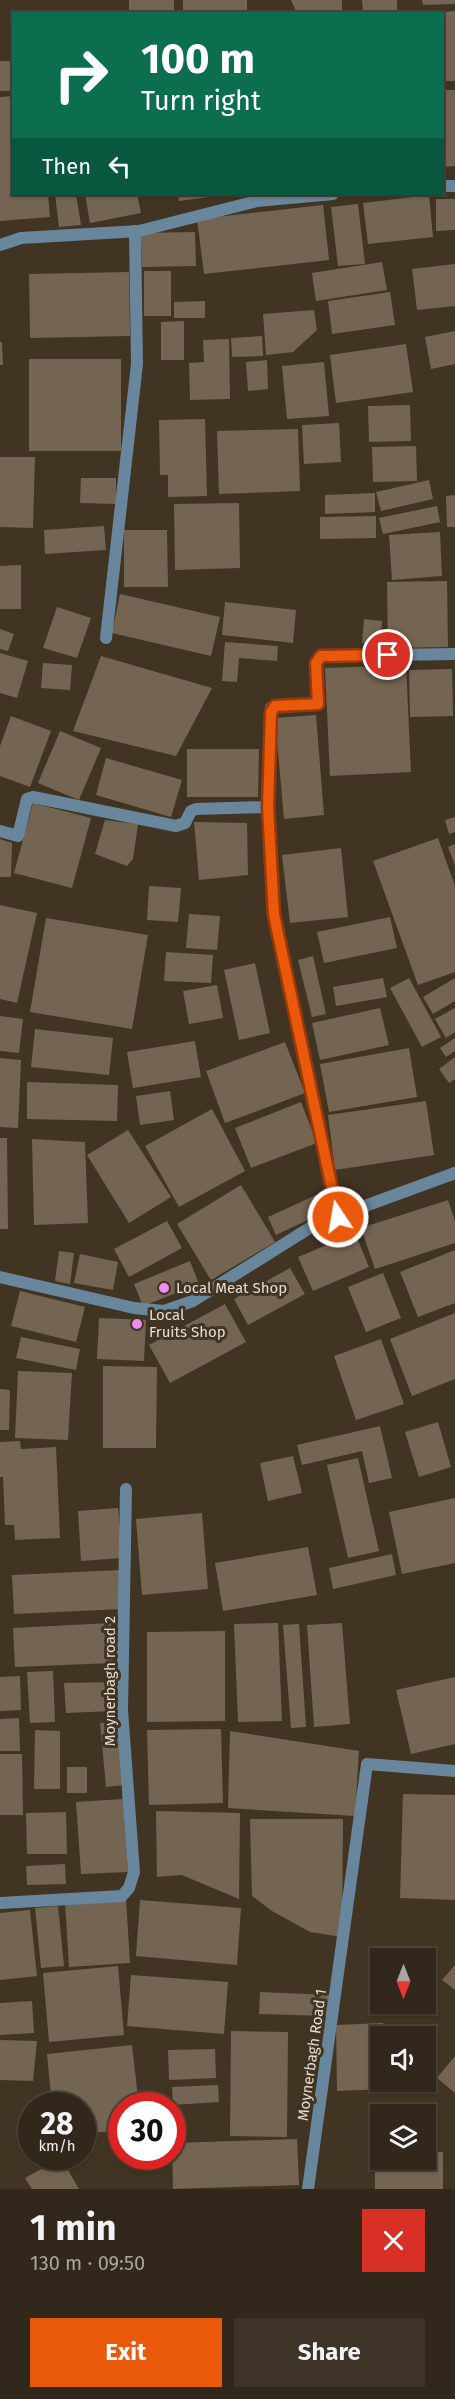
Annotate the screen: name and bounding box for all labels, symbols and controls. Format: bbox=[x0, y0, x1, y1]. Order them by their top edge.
text: 100 m bbox=[141, 34, 255, 84]
icon: right bbox=[42, 36, 120, 114]
text: Turn right bbox=[141, 85, 261, 117]
icon: left bbox=[103, 150, 136, 183]
text: Then bbox=[42, 153, 91, 180]
pin bbox=[362, 629, 413, 680]
icon: arrive bbox=[371, 638, 404, 671]
position arrow bbox=[306, 1185, 370, 1249]
place label: Local Meat Shop bbox=[176, 1279, 287, 1297]
marker: Local Meat Shop bbox=[157, 1281, 171, 1295]
place label: Local Fruits Shop bbox=[149, 1306, 226, 1341]
marker: Local Fruits Shop bbox=[130, 1317, 144, 1331]
street label: Moynerbagh road 2 bbox=[101, 1616, 119, 1746]
north arrow bbox=[370, 1948, 436, 2014]
map controls bbox=[370, 1948, 436, 2170]
street label: Moynerbagh Road 1 bbox=[294, 1988, 330, 2122]
button: sound bbox=[370, 2026, 436, 2092]
speed limit sign: 30 bbox=[108, 2092, 186, 2170]
button: layers bbox=[370, 2104, 436, 2170]
text: 28 bbox=[41, 2106, 73, 2142]
text: km/h bbox=[38, 2137, 76, 2155]
text: 1 min bbox=[30, 2206, 117, 2250]
button: close bbox=[362, 2209, 425, 2272]
text: 130 m · 09:50 bbox=[30, 2251, 145, 2275]
button: Exit bbox=[30, 2318, 222, 2387]
button: Share bbox=[234, 2318, 425, 2387]

